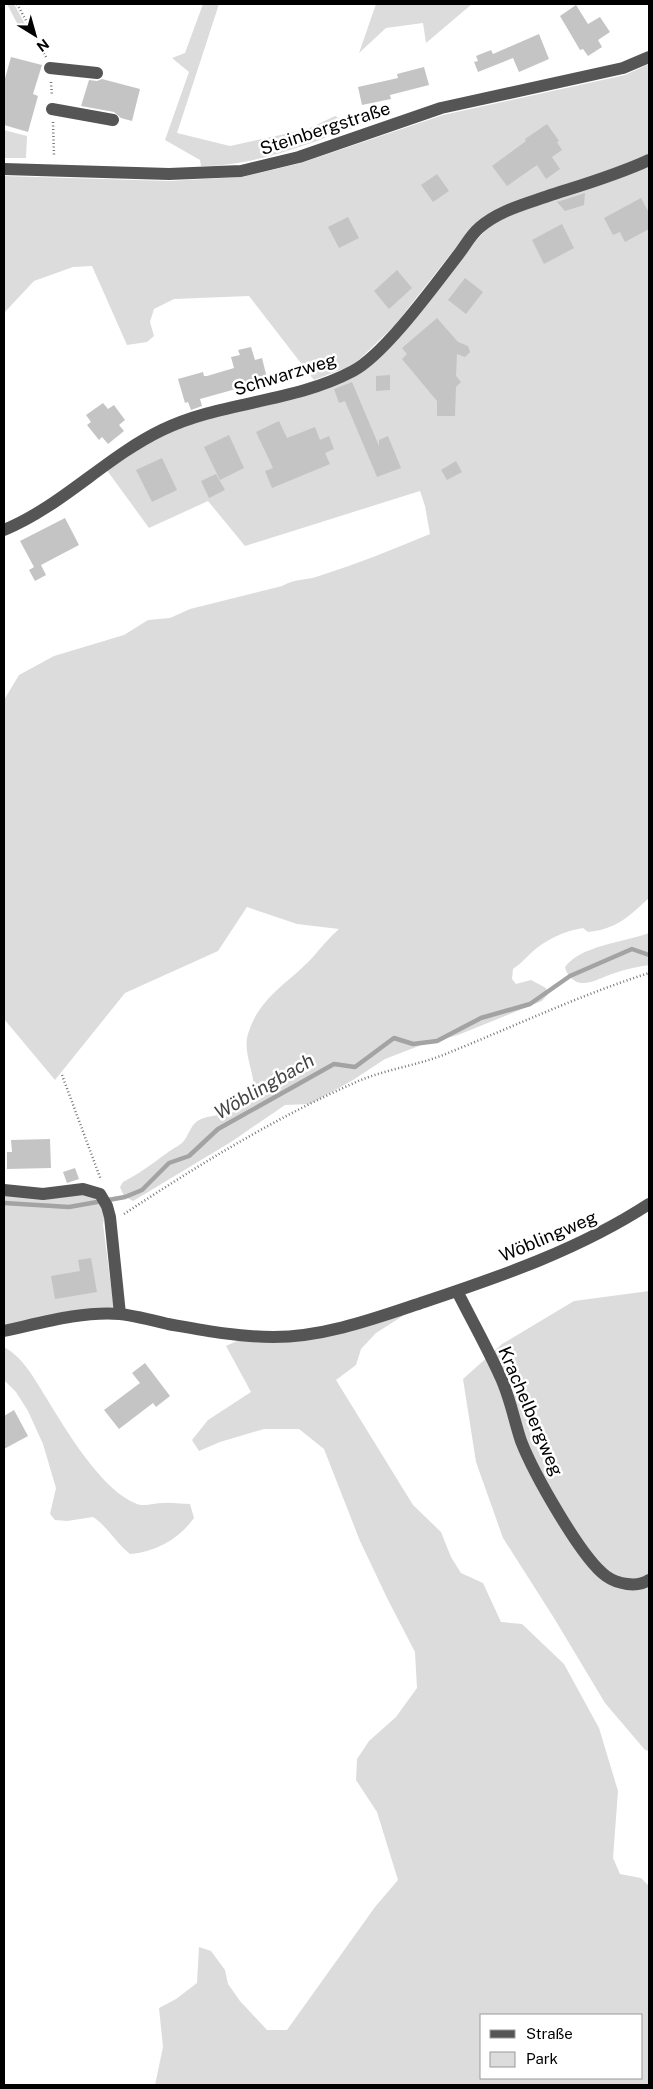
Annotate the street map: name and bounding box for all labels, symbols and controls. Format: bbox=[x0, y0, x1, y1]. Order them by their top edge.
north arrow bbox=[10, 10, 60, 60]
text: N bbox=[34, 36, 52, 55]
street label: Steinbergstraße bbox=[257, 97, 393, 159]
street label: Schwarzweg bbox=[231, 348, 339, 400]
water label: Wöblingbach bbox=[210, 1049, 318, 1123]
street label: Wöblingweg bbox=[496, 1206, 600, 1266]
street label: Krachelbergweg bbox=[494, 1343, 568, 1479]
legend bbox=[480, 2014, 643, 2079]
text: Straße bbox=[526, 2025, 573, 2042]
text: Park bbox=[526, 2050, 558, 2067]

